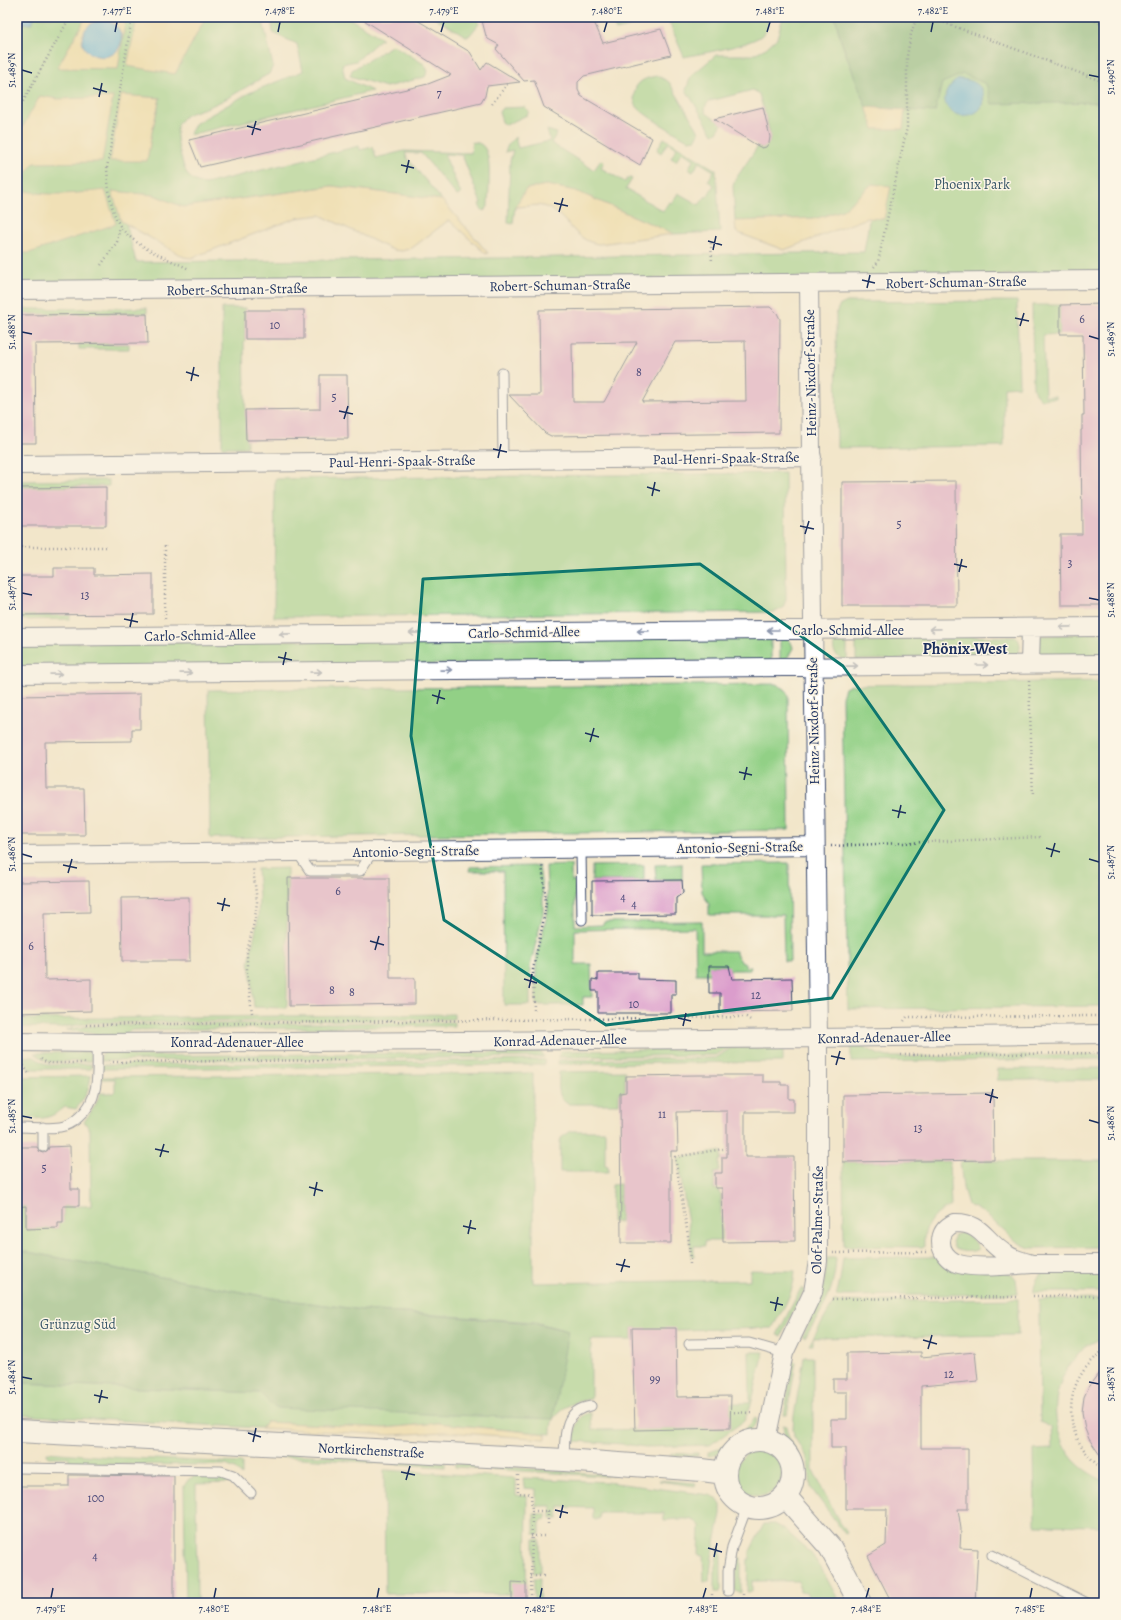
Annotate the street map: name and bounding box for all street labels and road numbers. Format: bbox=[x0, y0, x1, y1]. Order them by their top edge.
street label: Robert-Schuman-Straße bbox=[885, 272, 1027, 293]
street label: Robert-Schuman-Straße bbox=[489, 275, 631, 296]
street label: Robert-Schuman-Straße bbox=[166, 279, 308, 300]
street label: Heinz-Nixdorf-Straße bbox=[800, 309, 821, 437]
street label: Paul-Henri-Spaak-Straße bbox=[652, 448, 800, 469]
street label: Paul-Henri-Spaak-Straße bbox=[328, 451, 476, 472]
street label: Carlo-Schmid-Allee bbox=[792, 621, 904, 640]
street label: Carlo-Schmid-Allee bbox=[468, 622, 580, 643]
street label: Carlo-Schmid-Allee bbox=[144, 625, 256, 646]
street label: Heinz-Nixdorf-Straße bbox=[803, 657, 824, 785]
street label: Antonio-Segni-Straße bbox=[676, 837, 803, 858]
street label: Antonio-Segni-Straße bbox=[352, 841, 479, 862]
street label: Konrad-Adenauer-Allee bbox=[817, 1027, 951, 1048]
street label: Konrad-Adenauer-Allee bbox=[493, 1030, 627, 1051]
street label: Konrad-Adenauer-Allee bbox=[170, 1033, 304, 1052]
street label: Olof-Palme-Straße bbox=[807, 1166, 828, 1274]
street label: Nortkirchenstraße bbox=[317, 1438, 425, 1463]

